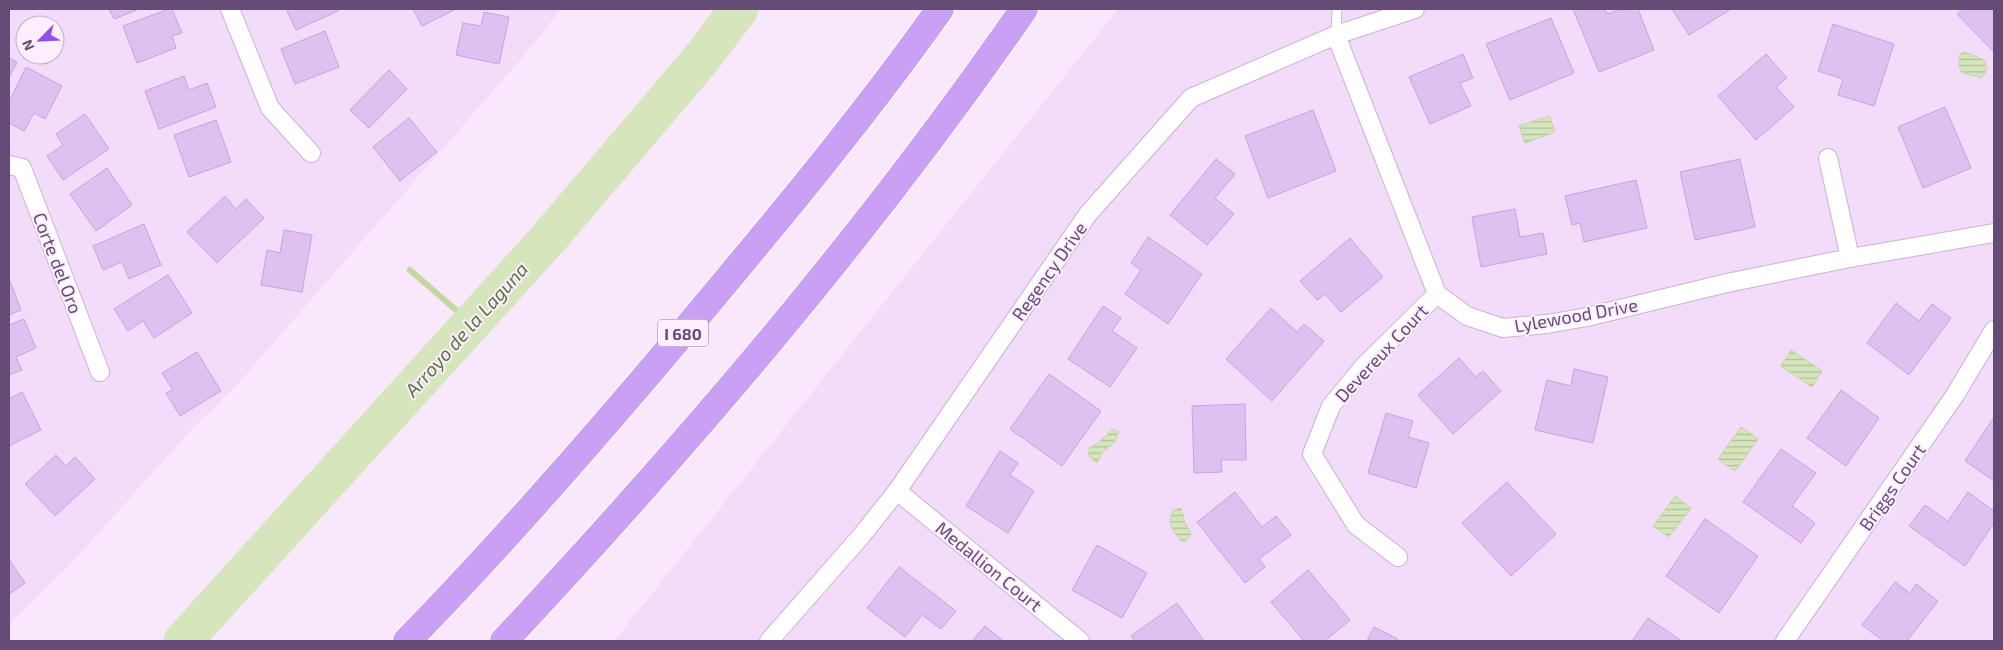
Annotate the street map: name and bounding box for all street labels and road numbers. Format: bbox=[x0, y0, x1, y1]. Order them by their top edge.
street label: Corte del Oro bbox=[29, 209, 87, 317]
street label: Regency Drive bbox=[1007, 217, 1091, 325]
street label: Lylewood Drive bbox=[1513, 293, 1639, 337]
street label: Devereux Court bbox=[1330, 299, 1432, 407]
road number: I 680 bbox=[658, 319, 708, 346]
street label: Briggs Court bbox=[1854, 439, 1930, 535]
street label: Medallion Court bbox=[931, 516, 1047, 616]

